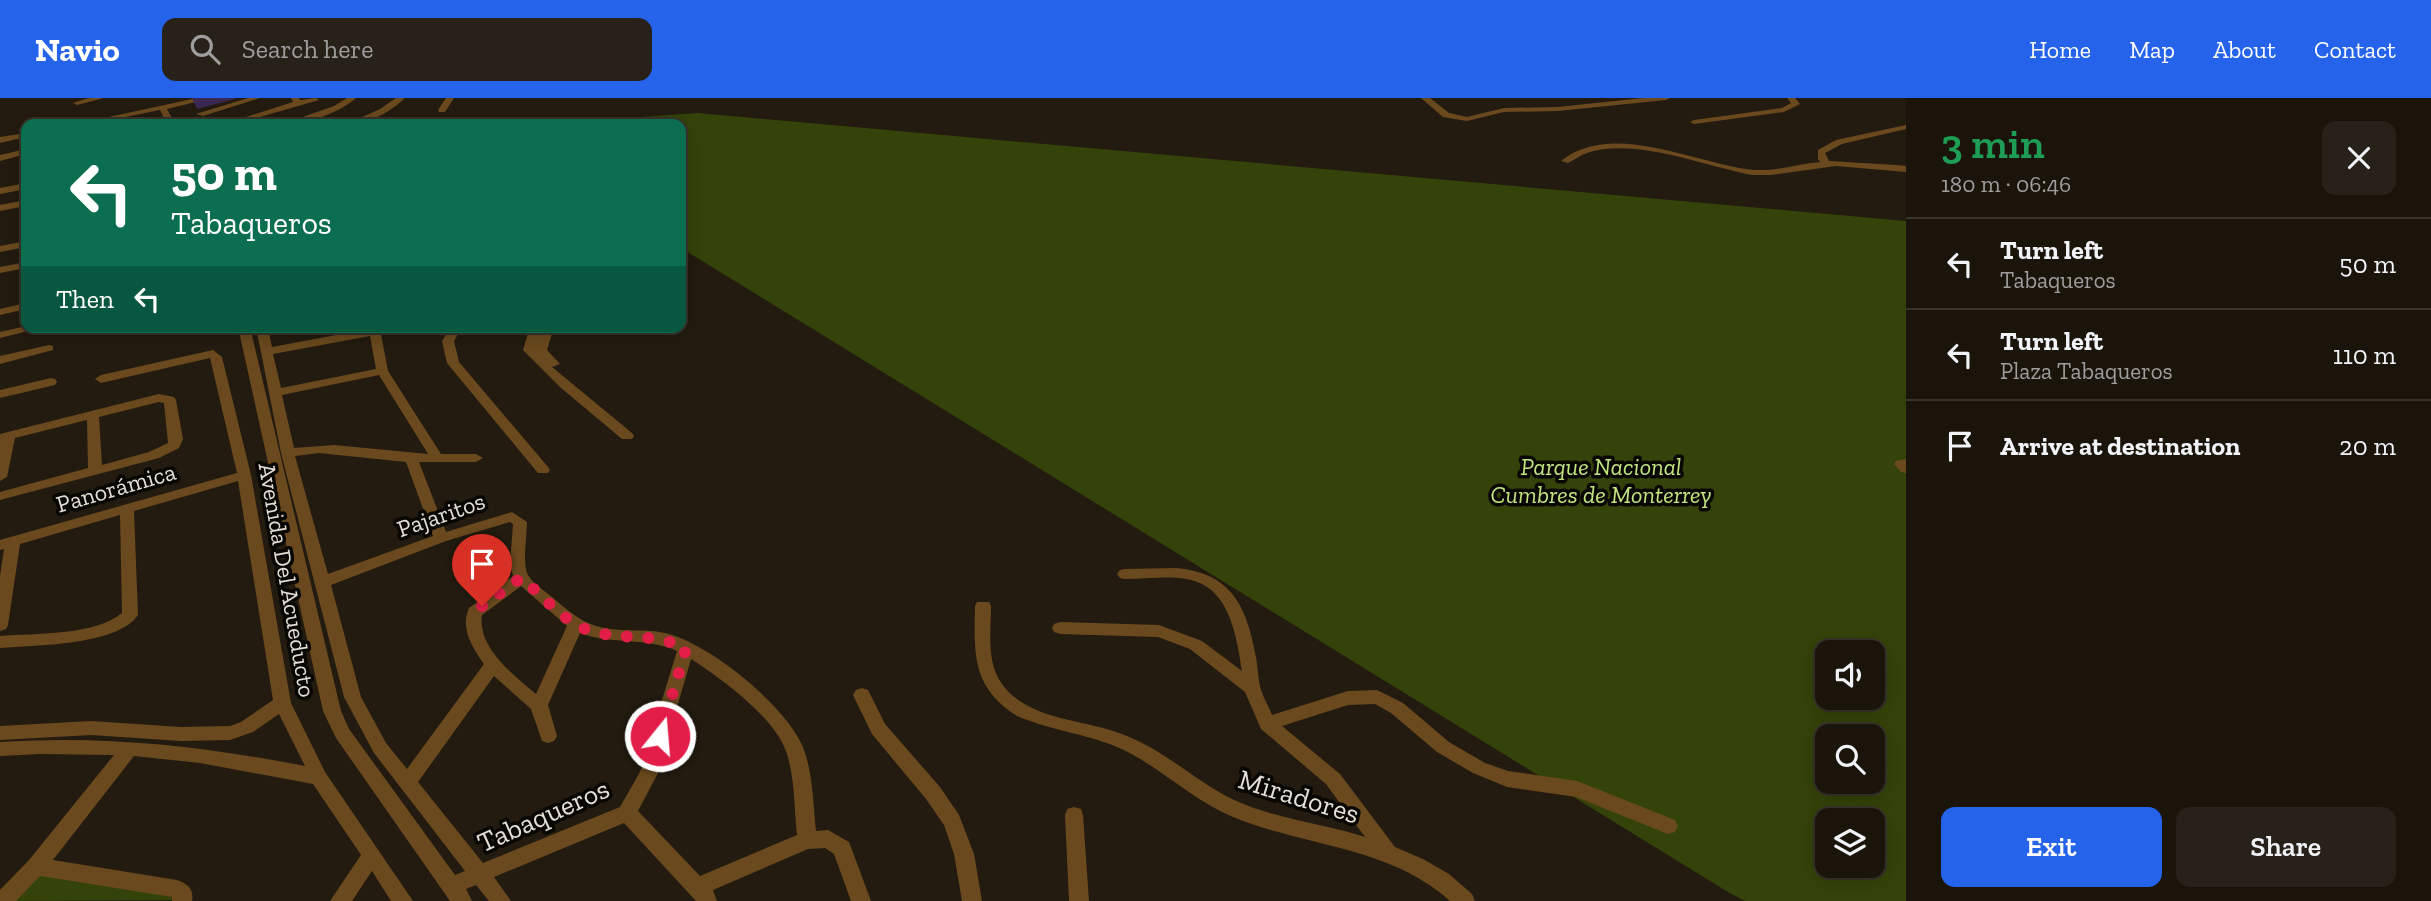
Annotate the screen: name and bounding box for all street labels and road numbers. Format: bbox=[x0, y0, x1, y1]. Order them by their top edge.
street label: Panorámica bbox=[53, 457, 179, 518]
street label: Avenida Del Acueducto bbox=[253, 460, 322, 699]
street label: Pajaritos bbox=[393, 486, 489, 543]
street label: Miradores bbox=[1234, 762, 1363, 830]
street label: Tabaqueros bbox=[472, 772, 614, 859]

